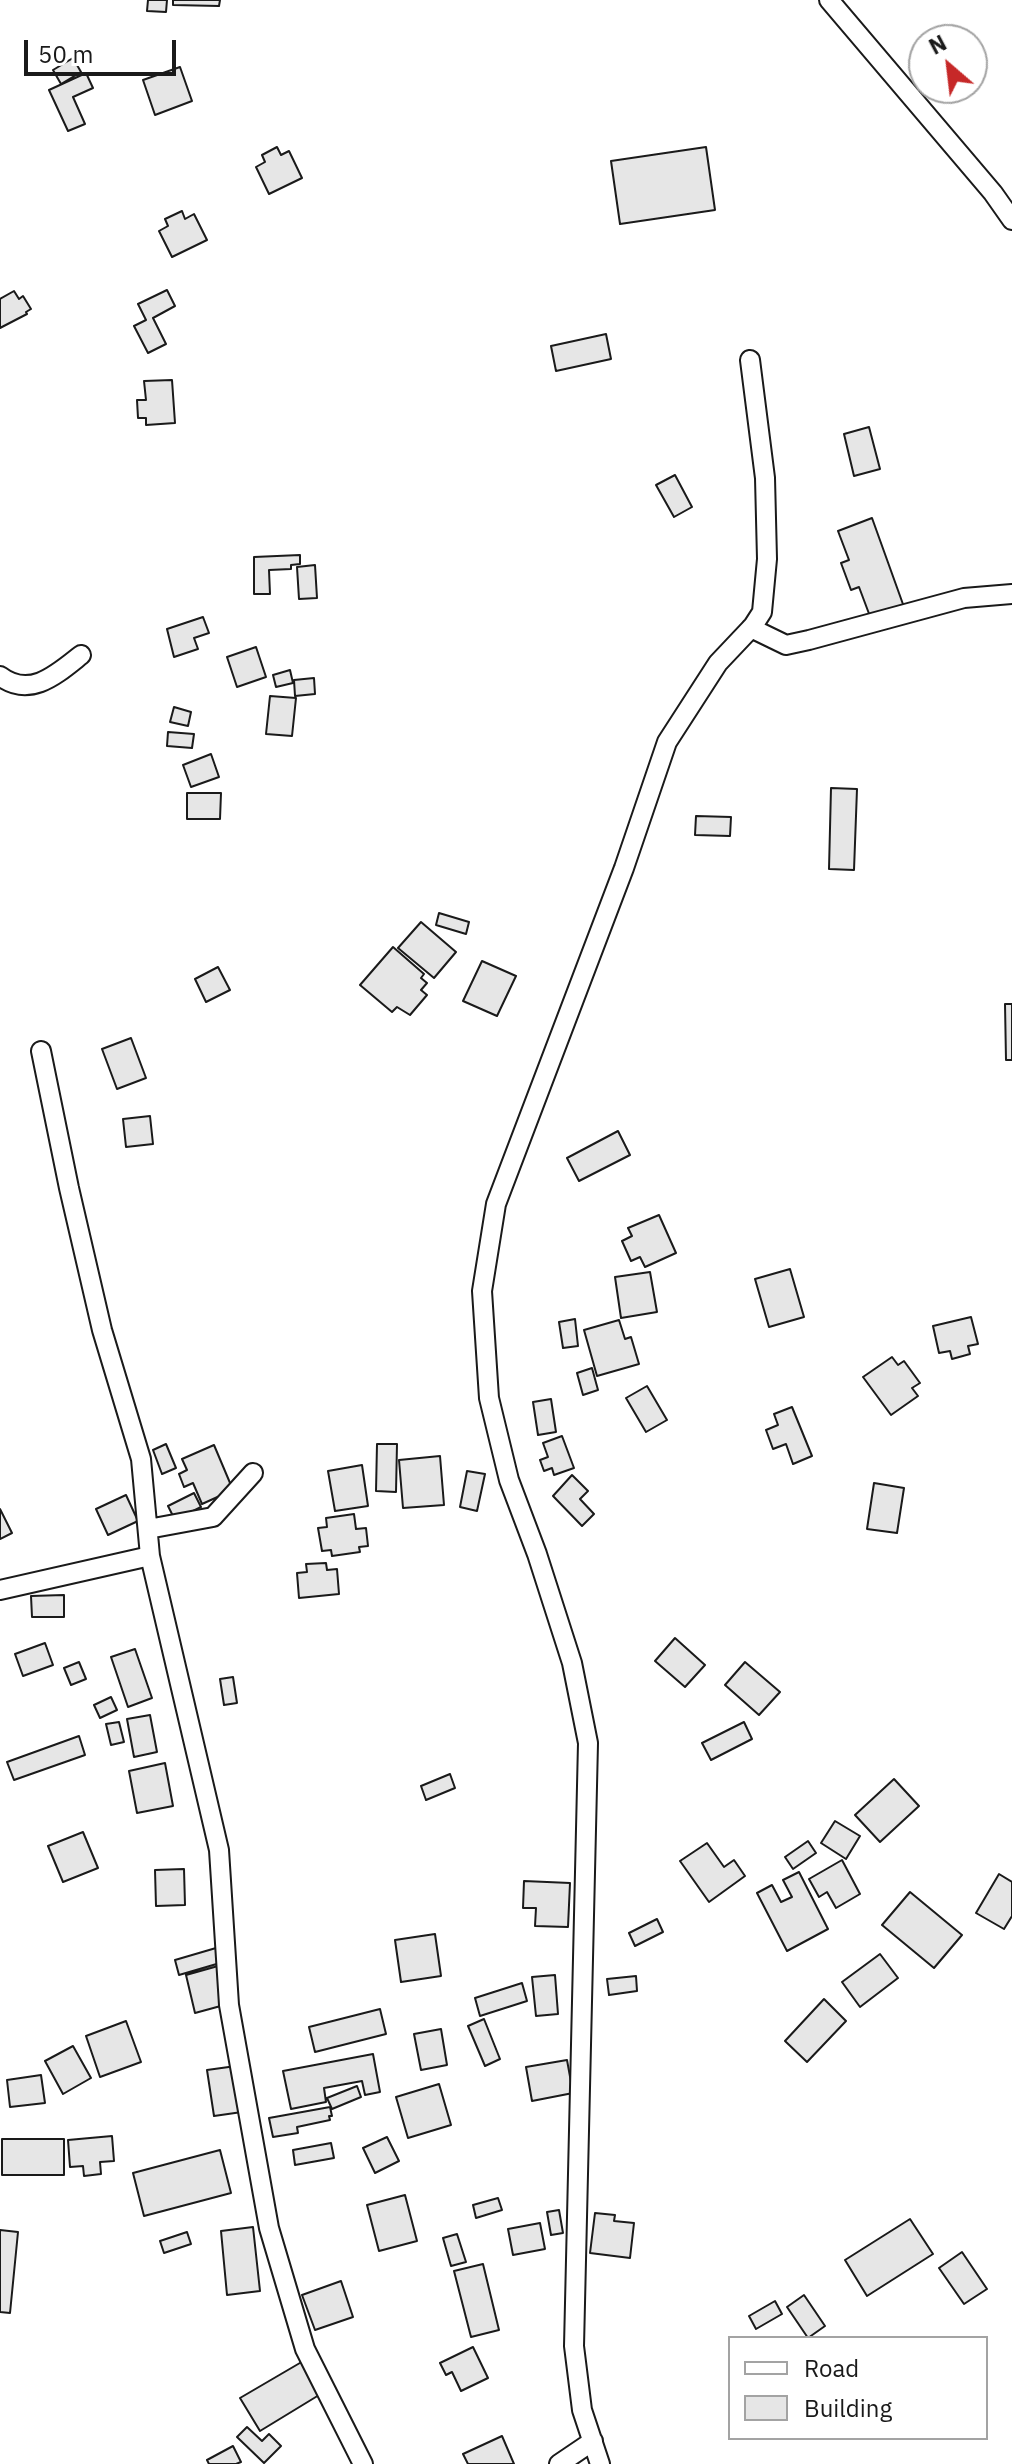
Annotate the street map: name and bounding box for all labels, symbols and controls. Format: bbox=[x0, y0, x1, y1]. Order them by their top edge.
scale bar bbox=[28, 24, 180, 74]
north arrow bbox=[908, 24, 988, 104]
text: N bbox=[924, 28, 951, 61]
text: 50 m bbox=[38, 38, 93, 70]
legend bbox=[728, 2336, 988, 2440]
text: Road bbox=[804, 2352, 859, 2384]
text: Building bbox=[804, 2392, 892, 2424]

